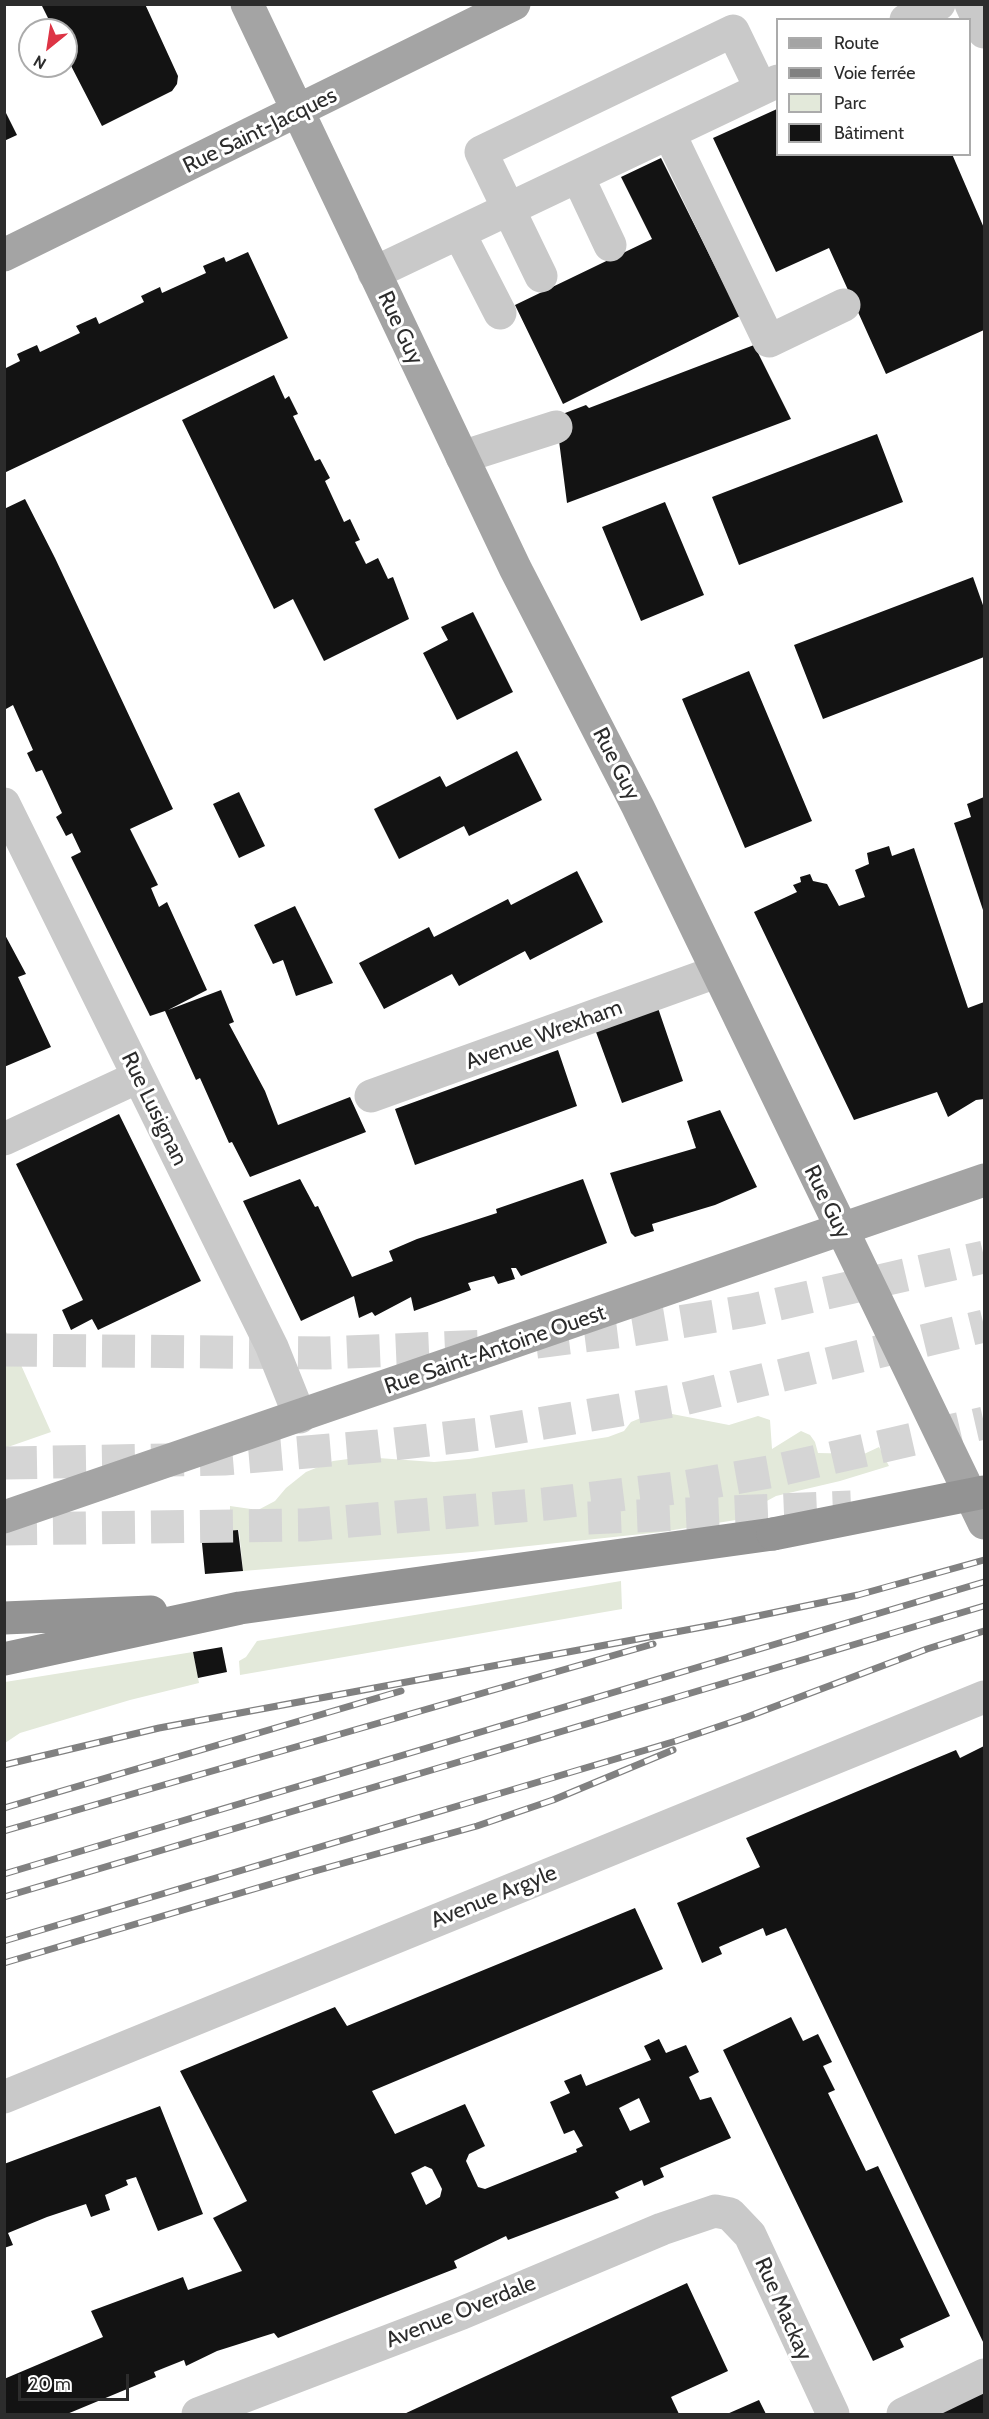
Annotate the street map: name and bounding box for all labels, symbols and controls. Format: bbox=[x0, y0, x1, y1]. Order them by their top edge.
north arrow bbox=[18, 18, 78, 78]
legend bbox=[776, 18, 971, 156]
text: Route bbox=[834, 32, 879, 54]
text: N bbox=[30, 51, 49, 73]
text: Voie ferrée bbox=[834, 62, 915, 84]
street label: Rue Saint-Jacques bbox=[179, 82, 341, 180]
text: Parc bbox=[834, 92, 866, 114]
text: Bâtiment bbox=[834, 122, 904, 144]
street label: Rue Guy bbox=[372, 287, 428, 369]
street label: Rue Guy bbox=[587, 723, 645, 805]
street label: Avenue Wrexham bbox=[462, 994, 626, 1076]
street label: Rue Lusignan bbox=[115, 1048, 193, 1170]
street label: Rue Guy bbox=[798, 1161, 856, 1243]
street label: Rue Saint-Antoine Ouest bbox=[381, 1300, 609, 1400]
street label: Avenue Argyle bbox=[427, 1860, 561, 1934]
street label: Rue Mackay bbox=[749, 2253, 817, 2365]
street label: Avenue Overdale bbox=[382, 2270, 540, 2354]
scale bar bbox=[21, 2362, 132, 2400]
text: 20 m bbox=[29, 2373, 71, 2395]

